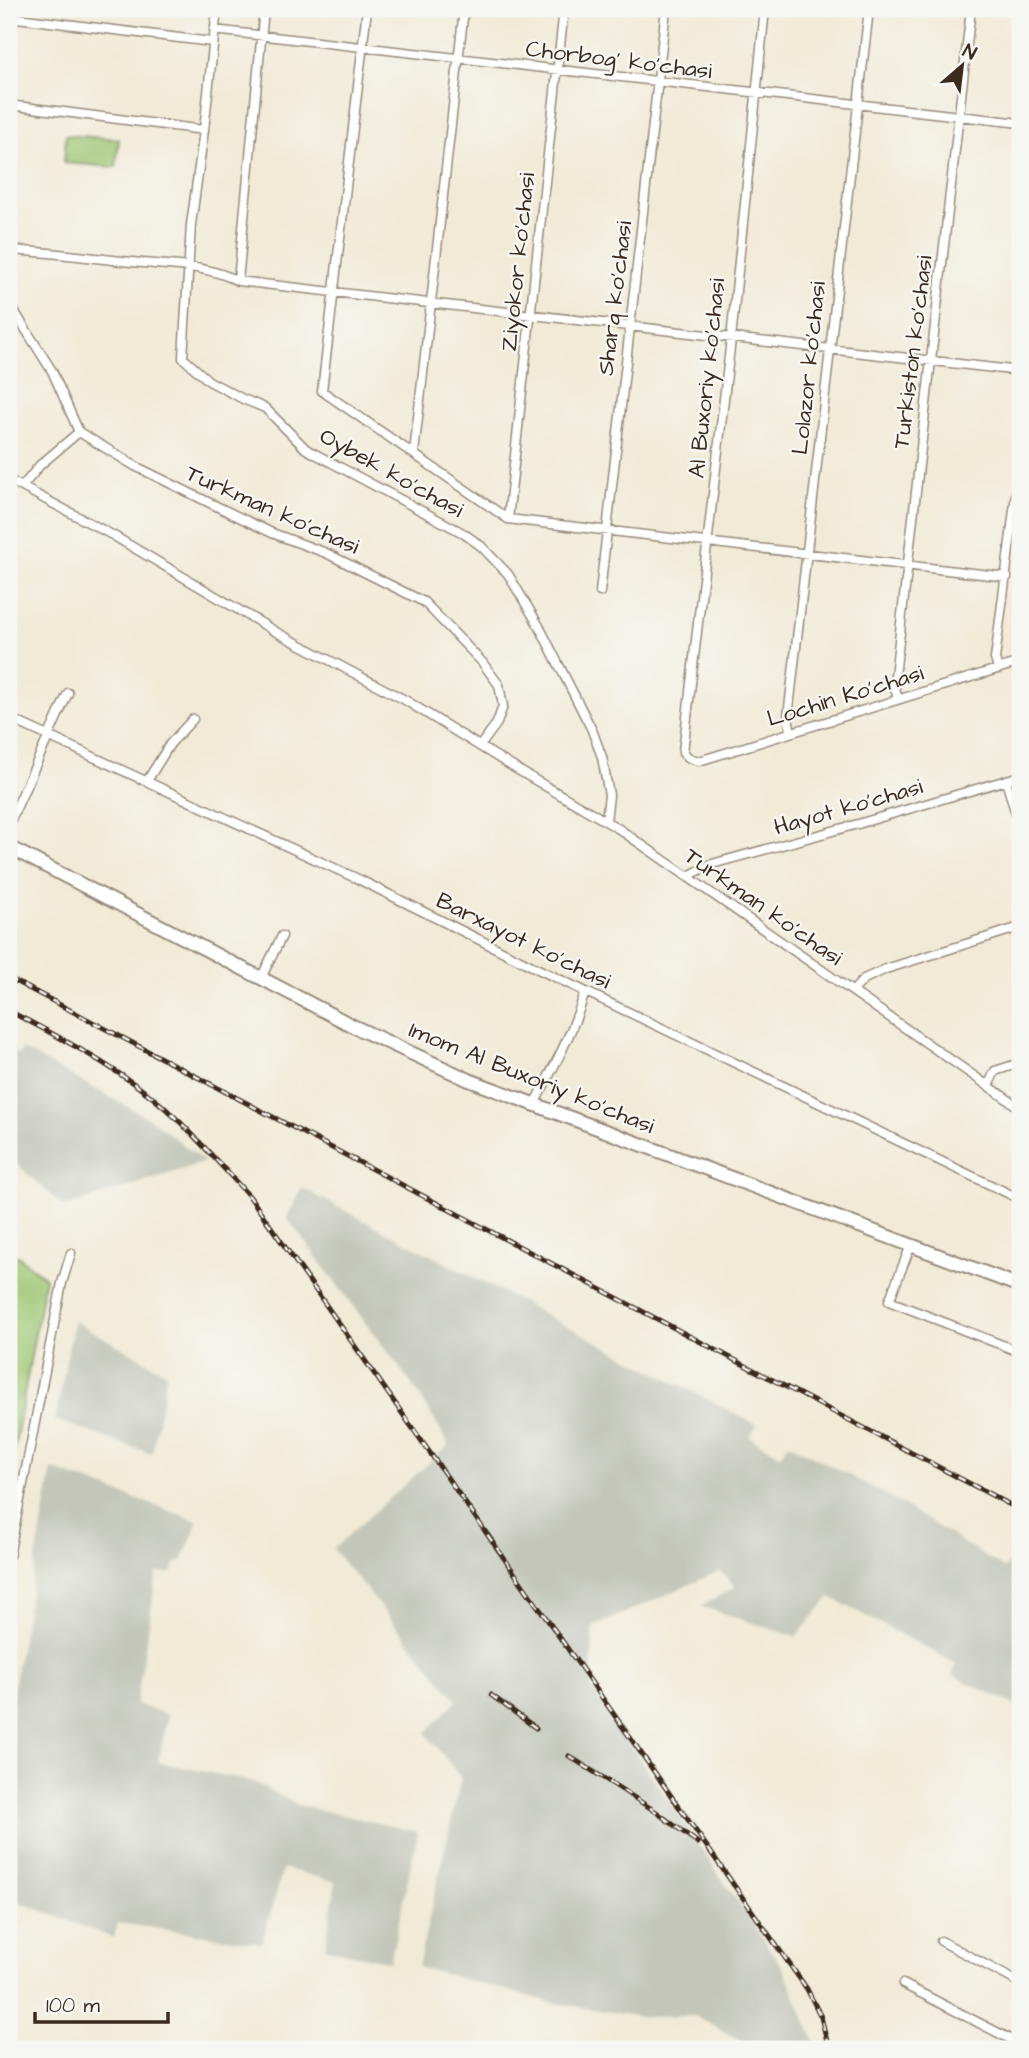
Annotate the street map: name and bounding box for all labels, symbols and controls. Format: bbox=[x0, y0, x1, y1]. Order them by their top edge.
north arrow bbox=[928, 32, 998, 102]
street label: Chorbog' ko'chasi bbox=[524, 33, 714, 88]
text: N bbox=[958, 38, 981, 67]
street label: Ziyokor ko'chasi bbox=[493, 171, 544, 353]
street label: Sharq ko'chasi bbox=[590, 219, 640, 377]
street label: Turkiston ko'chasi bbox=[885, 253, 941, 450]
street label: Al Buxoriy ko'chasi bbox=[681, 276, 734, 480]
street label: Lolazor ko'chasi bbox=[784, 279, 834, 456]
street label: Oybek ko'chasi bbox=[313, 420, 470, 527]
street label: Turkman ko'chasi bbox=[181, 457, 365, 563]
street label: Lochin Ko'chasi bbox=[763, 657, 928, 735]
street label: Hayot ko'chasi bbox=[770, 770, 927, 844]
street label: Turkman ko'chasi bbox=[678, 840, 849, 974]
street label: Barxayot ko'chasi bbox=[430, 885, 617, 998]
street label: Imom Al Buxoriy ko'chasi bbox=[404, 1014, 660, 1143]
scale bar bbox=[35, 1981, 168, 2025]
text: 100 m bbox=[46, 1991, 101, 2020]

